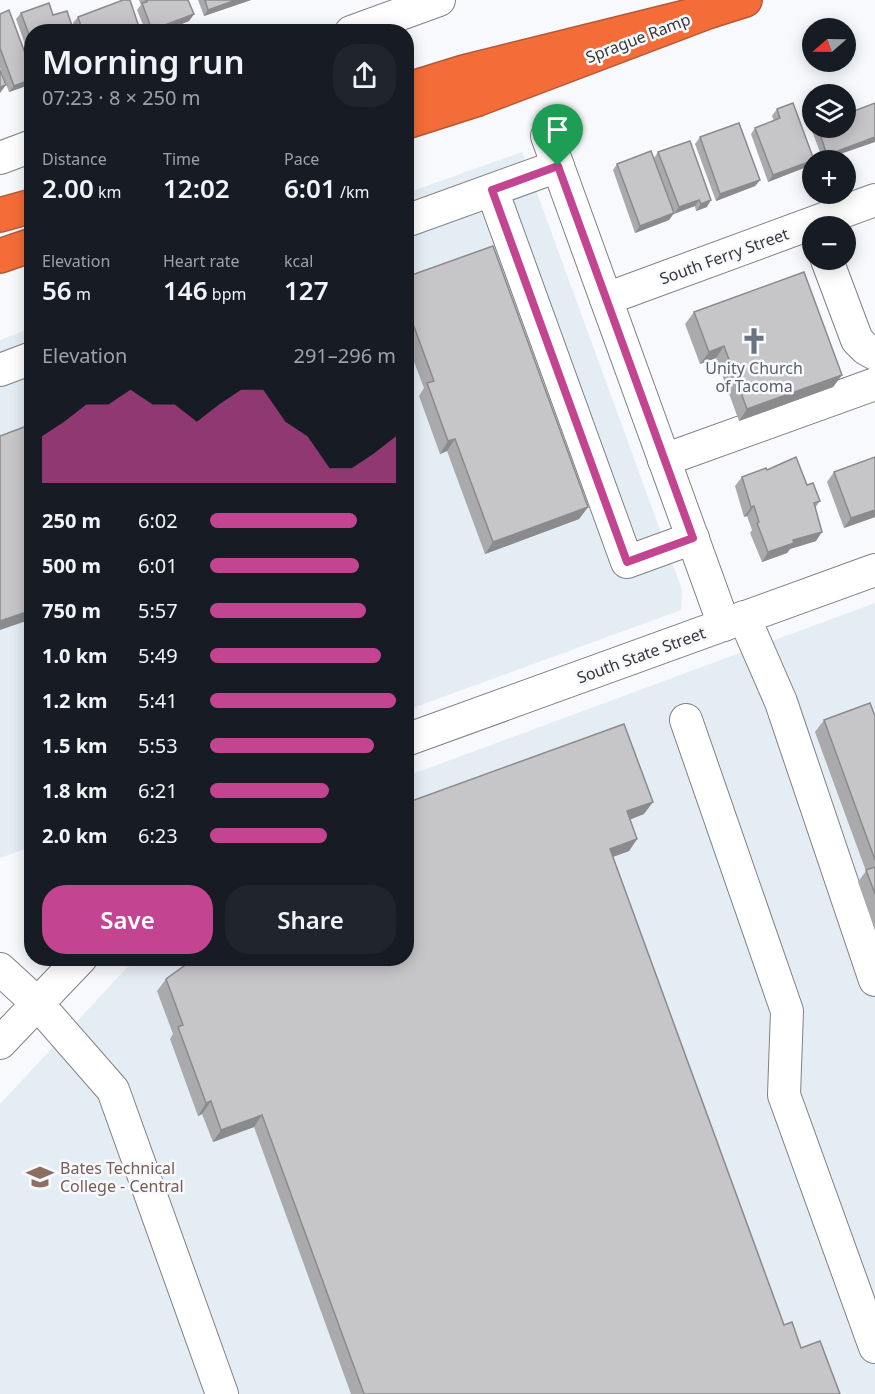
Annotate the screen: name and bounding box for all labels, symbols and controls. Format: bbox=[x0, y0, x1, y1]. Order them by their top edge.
street label: Sprague Ramp bbox=[582, 8, 694, 68]
north arrow bbox=[802, 18, 856, 72]
map controls bbox=[802, 18, 856, 270]
text: Morning run bbox=[42, 39, 244, 84]
button: share bbox=[333, 44, 396, 107]
text: 07:23 · 8 × 250 m bbox=[42, 84, 200, 111]
button: layers bbox=[802, 84, 856, 138]
pin bbox=[532, 104, 583, 166]
icon: arrive bbox=[541, 113, 574, 146]
text: Distance bbox=[42, 148, 107, 170]
text: Time bbox=[163, 148, 200, 170]
text: Pace bbox=[284, 148, 319, 170]
button: + bbox=[802, 150, 856, 204]
text: 2.00 bbox=[42, 170, 94, 206]
text: 12:02 bbox=[163, 170, 230, 206]
text: 6:01 bbox=[284, 170, 336, 206]
text: km bbox=[94, 181, 121, 203]
text: /km bbox=[336, 181, 369, 203]
button: − bbox=[802, 216, 856, 270]
street label: South Ferry Street bbox=[656, 222, 792, 290]
text: Elevation bbox=[42, 250, 110, 272]
text: Heart rate bbox=[163, 250, 239, 272]
text: kcal bbox=[284, 250, 313, 272]
text: 56 bbox=[42, 272, 72, 308]
text: 146 bbox=[163, 272, 208, 308]
text: 127 bbox=[284, 272, 329, 308]
text: m bbox=[72, 283, 91, 305]
text: bpm bbox=[208, 283, 246, 305]
church icon: Unity Church of Tacoma bbox=[739, 326, 769, 356]
text: Elevation bbox=[42, 342, 127, 369]
text: 291–296 m bbox=[293, 342, 396, 369]
place label: Unity Church of Tacoma bbox=[705, 357, 803, 397]
text: 250 m bbox=[42, 507, 101, 534]
text: 6:02 bbox=[138, 507, 178, 534]
text: 500 m bbox=[42, 552, 101, 579]
text: 6:01 bbox=[138, 552, 178, 579]
text: 750 m bbox=[42, 597, 101, 624]
text: 5:57 bbox=[138, 597, 178, 624]
street label: South State Street bbox=[574, 621, 709, 688]
text: 1.0 km bbox=[42, 642, 108, 669]
text: 5:49 bbox=[138, 642, 178, 669]
text: 1.2 km bbox=[42, 687, 108, 714]
text: 5:41 bbox=[138, 687, 178, 714]
text: 1.5 km bbox=[42, 732, 108, 759]
text: 5:53 bbox=[138, 732, 178, 759]
text: 1.8 km bbox=[42, 777, 108, 804]
text: 6:21 bbox=[138, 777, 178, 804]
text: 2.0 km bbox=[42, 822, 108, 849]
text: 6:23 bbox=[138, 822, 178, 849]
button: Save bbox=[42, 885, 213, 954]
button: Share bbox=[225, 885, 396, 954]
place label: Bates Technical College - Central bbox=[60, 1157, 184, 1197]
school or university icon: Bates Technical College - Central bbox=[25, 1162, 55, 1192]

